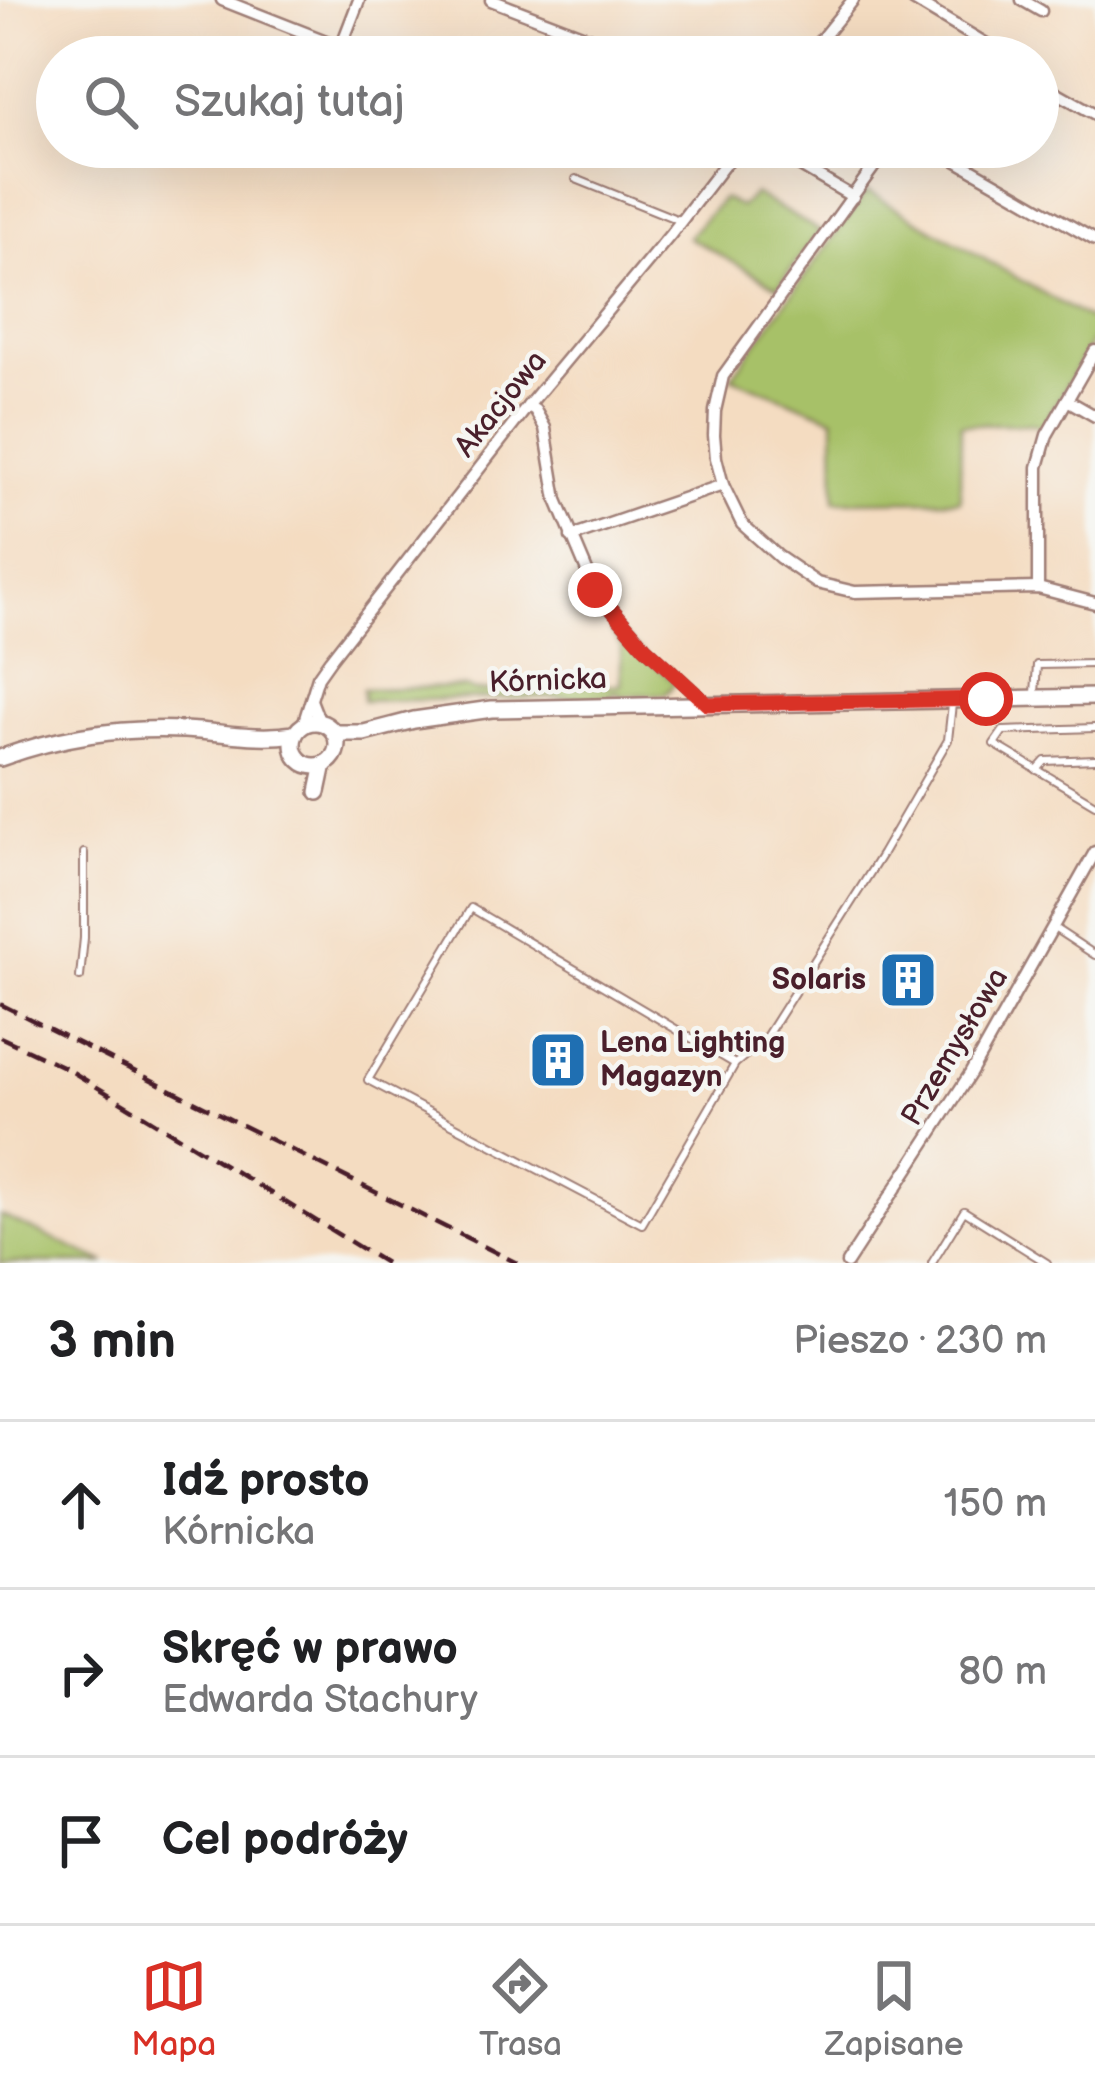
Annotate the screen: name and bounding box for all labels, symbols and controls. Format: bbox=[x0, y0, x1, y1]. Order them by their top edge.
search box bbox=[36, 36, 1059, 168]
icon: search bbox=[78, 69, 144, 135]
text: Szukaj tutaj bbox=[174, 75, 405, 130]
street label: Akacjowa bbox=[447, 344, 555, 464]
route end bbox=[568, 563, 622, 617]
street label: Kórnicka bbox=[488, 661, 608, 701]
route start bbox=[959, 672, 1013, 726]
building icon: Solaris bbox=[877, 949, 939, 1011]
place label: Solaris bbox=[772, 962, 866, 998]
street label: Przemysłowa bbox=[894, 962, 1016, 1132]
place label: Lena Lighting Magazyn bbox=[600, 1025, 785, 1095]
building icon: Lena Lighting Magazyn bbox=[527, 1029, 589, 1091]
text: 3 min bbox=[48, 1311, 176, 1372]
text: Pieszo · 230 m bbox=[793, 1318, 1047, 1365]
text: Idź prosto bbox=[162, 1454, 370, 1509]
icon: ahead bbox=[48, 1472, 114, 1538]
text: 150 m bbox=[944, 1481, 1047, 1528]
text: Kórnicka bbox=[162, 1509, 315, 1556]
text: Skręć w prawo bbox=[162, 1622, 458, 1677]
icon: right bbox=[48, 1640, 114, 1706]
text: 80 m bbox=[959, 1649, 1047, 1696]
text: Edwarda Stachury bbox=[162, 1677, 478, 1724]
icon: arrive bbox=[48, 1808, 114, 1874]
text: Cel podróży bbox=[162, 1813, 408, 1868]
tab: Mapa bbox=[131, 1953, 216, 2065]
tab: Trasa bbox=[479, 1953, 562, 2065]
tab: Zapisane bbox=[825, 1953, 964, 2065]

